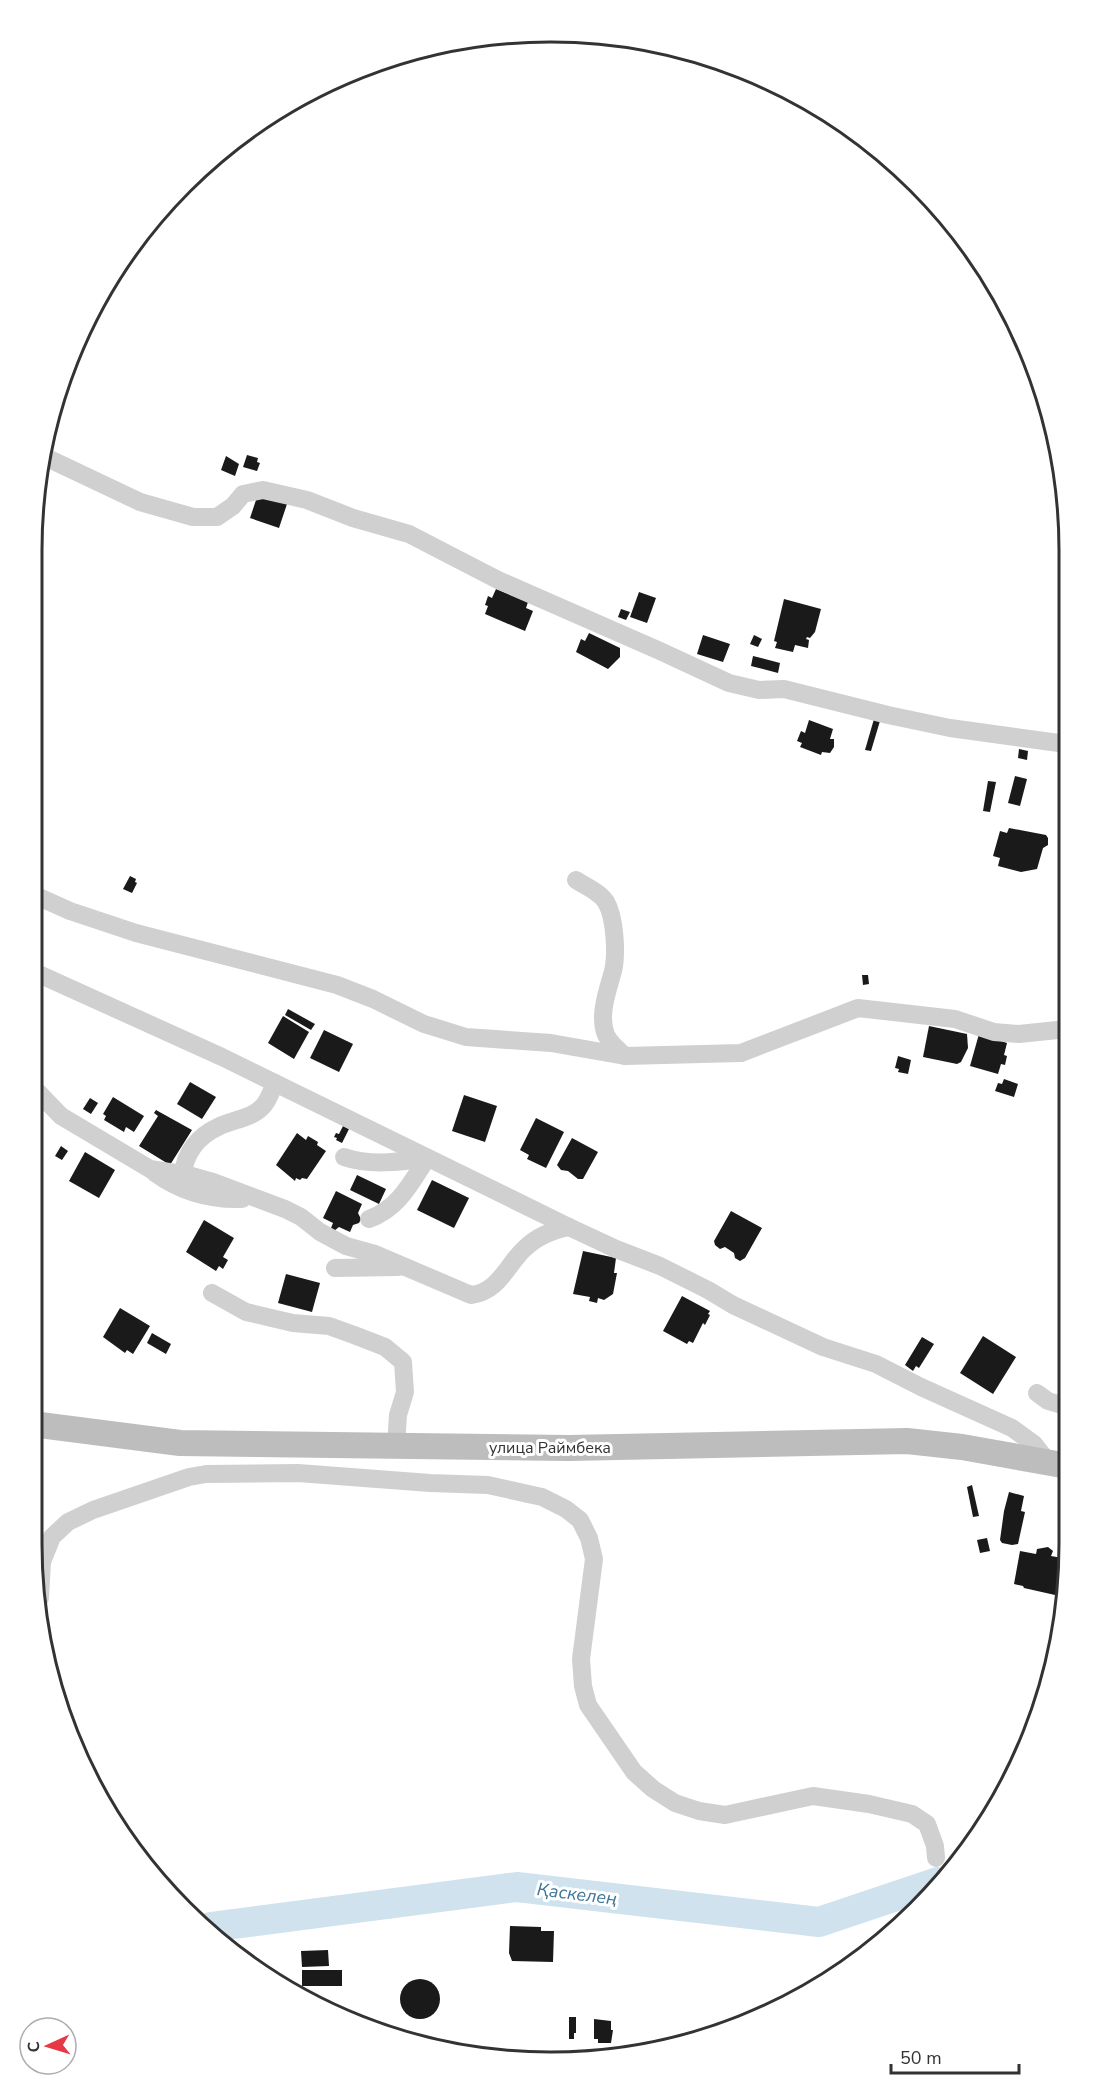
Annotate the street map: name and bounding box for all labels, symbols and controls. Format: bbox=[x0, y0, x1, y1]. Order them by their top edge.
street label: улица Раймбека bbox=[489, 1437, 611, 1459]
water label: Қаскелең bbox=[536, 1877, 618, 1911]
north arrow bbox=[18, 2016, 78, 2076]
scale bar bbox=[891, 2037, 1018, 2075]
text: С bbox=[23, 2041, 45, 2053]
text: 50 m bbox=[900, 2046, 942, 2070]

